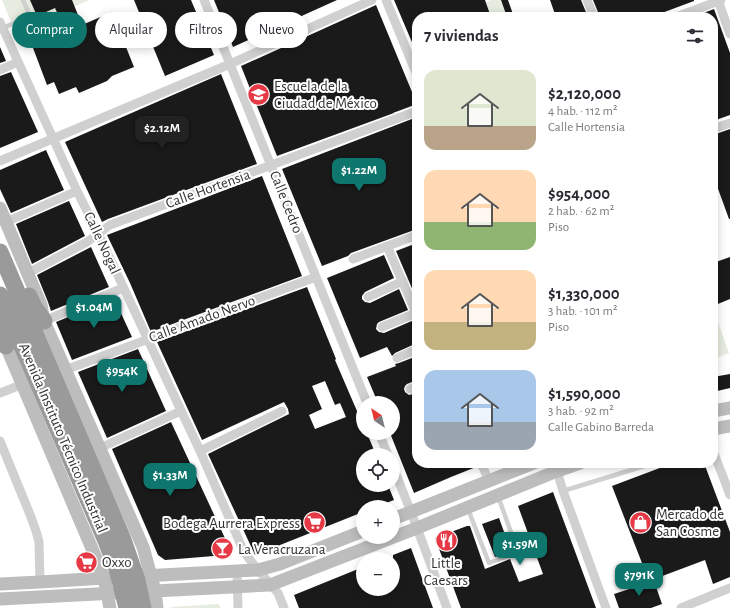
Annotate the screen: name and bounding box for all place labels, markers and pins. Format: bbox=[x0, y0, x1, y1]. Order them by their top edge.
place label: Escuela de la Ciudad de México bbox=[274, 79, 377, 111]
school or university icon: Escuela de la Ciudad de México bbox=[246, 82, 272, 108]
pin: $2.12M bbox=[129, 116, 195, 150]
pin: $1.22M bbox=[326, 158, 392, 192]
pin: $1.04M bbox=[61, 295, 127, 329]
pin: $954K bbox=[94, 359, 150, 393]
pin: $1.33M bbox=[137, 463, 203, 497]
place label: Mercado de San Cosme bbox=[656, 507, 724, 539]
supermarket icon: Bodega Aurrera Express bbox=[302, 510, 328, 536]
shop icon: Mercado de San Cosme bbox=[628, 510, 654, 536]
place label: Bodega Aurrera Express bbox=[163, 516, 300, 531]
restaurant icon: Little Caesars bbox=[433, 527, 459, 553]
pin: $1.59M bbox=[487, 532, 553, 566]
bar icon: La Veracruzana bbox=[210, 536, 236, 562]
place label: La Veracruzana bbox=[238, 542, 326, 557]
supermarket icon: Oxxo bbox=[73, 549, 99, 575]
place label: Oxxo bbox=[102, 555, 132, 570]
place label: Little Caesars bbox=[424, 556, 468, 588]
pin: $791K bbox=[611, 563, 667, 597]

